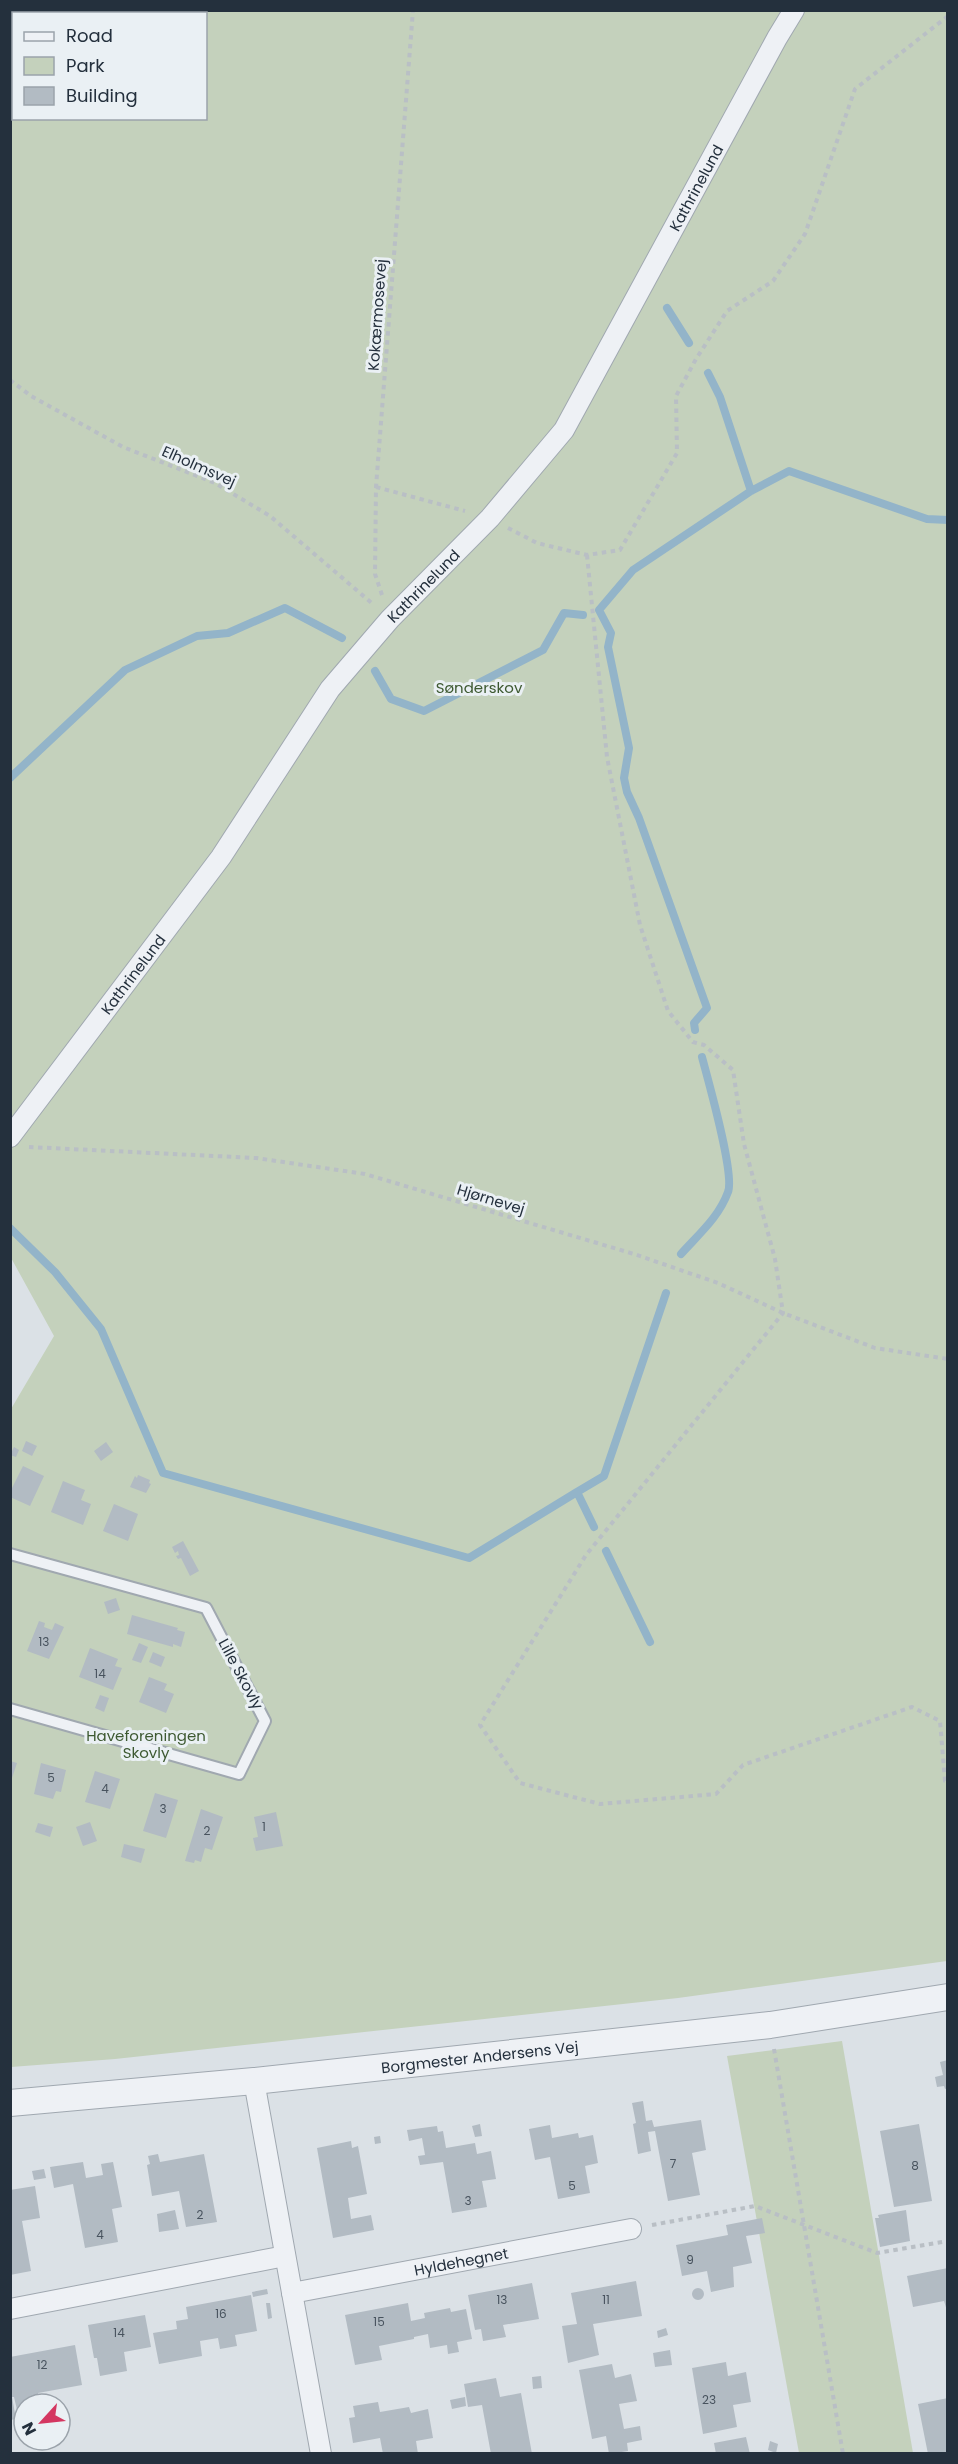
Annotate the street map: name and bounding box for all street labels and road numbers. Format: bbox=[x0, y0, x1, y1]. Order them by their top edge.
street label: Kathrinelund bbox=[664, 141, 728, 235]
street label: Kokærmosevej bbox=[363, 258, 391, 372]
street label: Elholmsvej bbox=[159, 440, 239, 492]
street label: Kathrinelund bbox=[382, 544, 464, 627]
street label: Kathrinelund bbox=[96, 930, 170, 1019]
street label: Hjørnevej bbox=[455, 1179, 527, 1219]
street label: Lille Skovly bbox=[214, 1635, 269, 1714]
street label: Borgmester Andersens Vej bbox=[380, 2035, 579, 2078]
street label: Hyldehegnet bbox=[412, 2242, 510, 2280]

